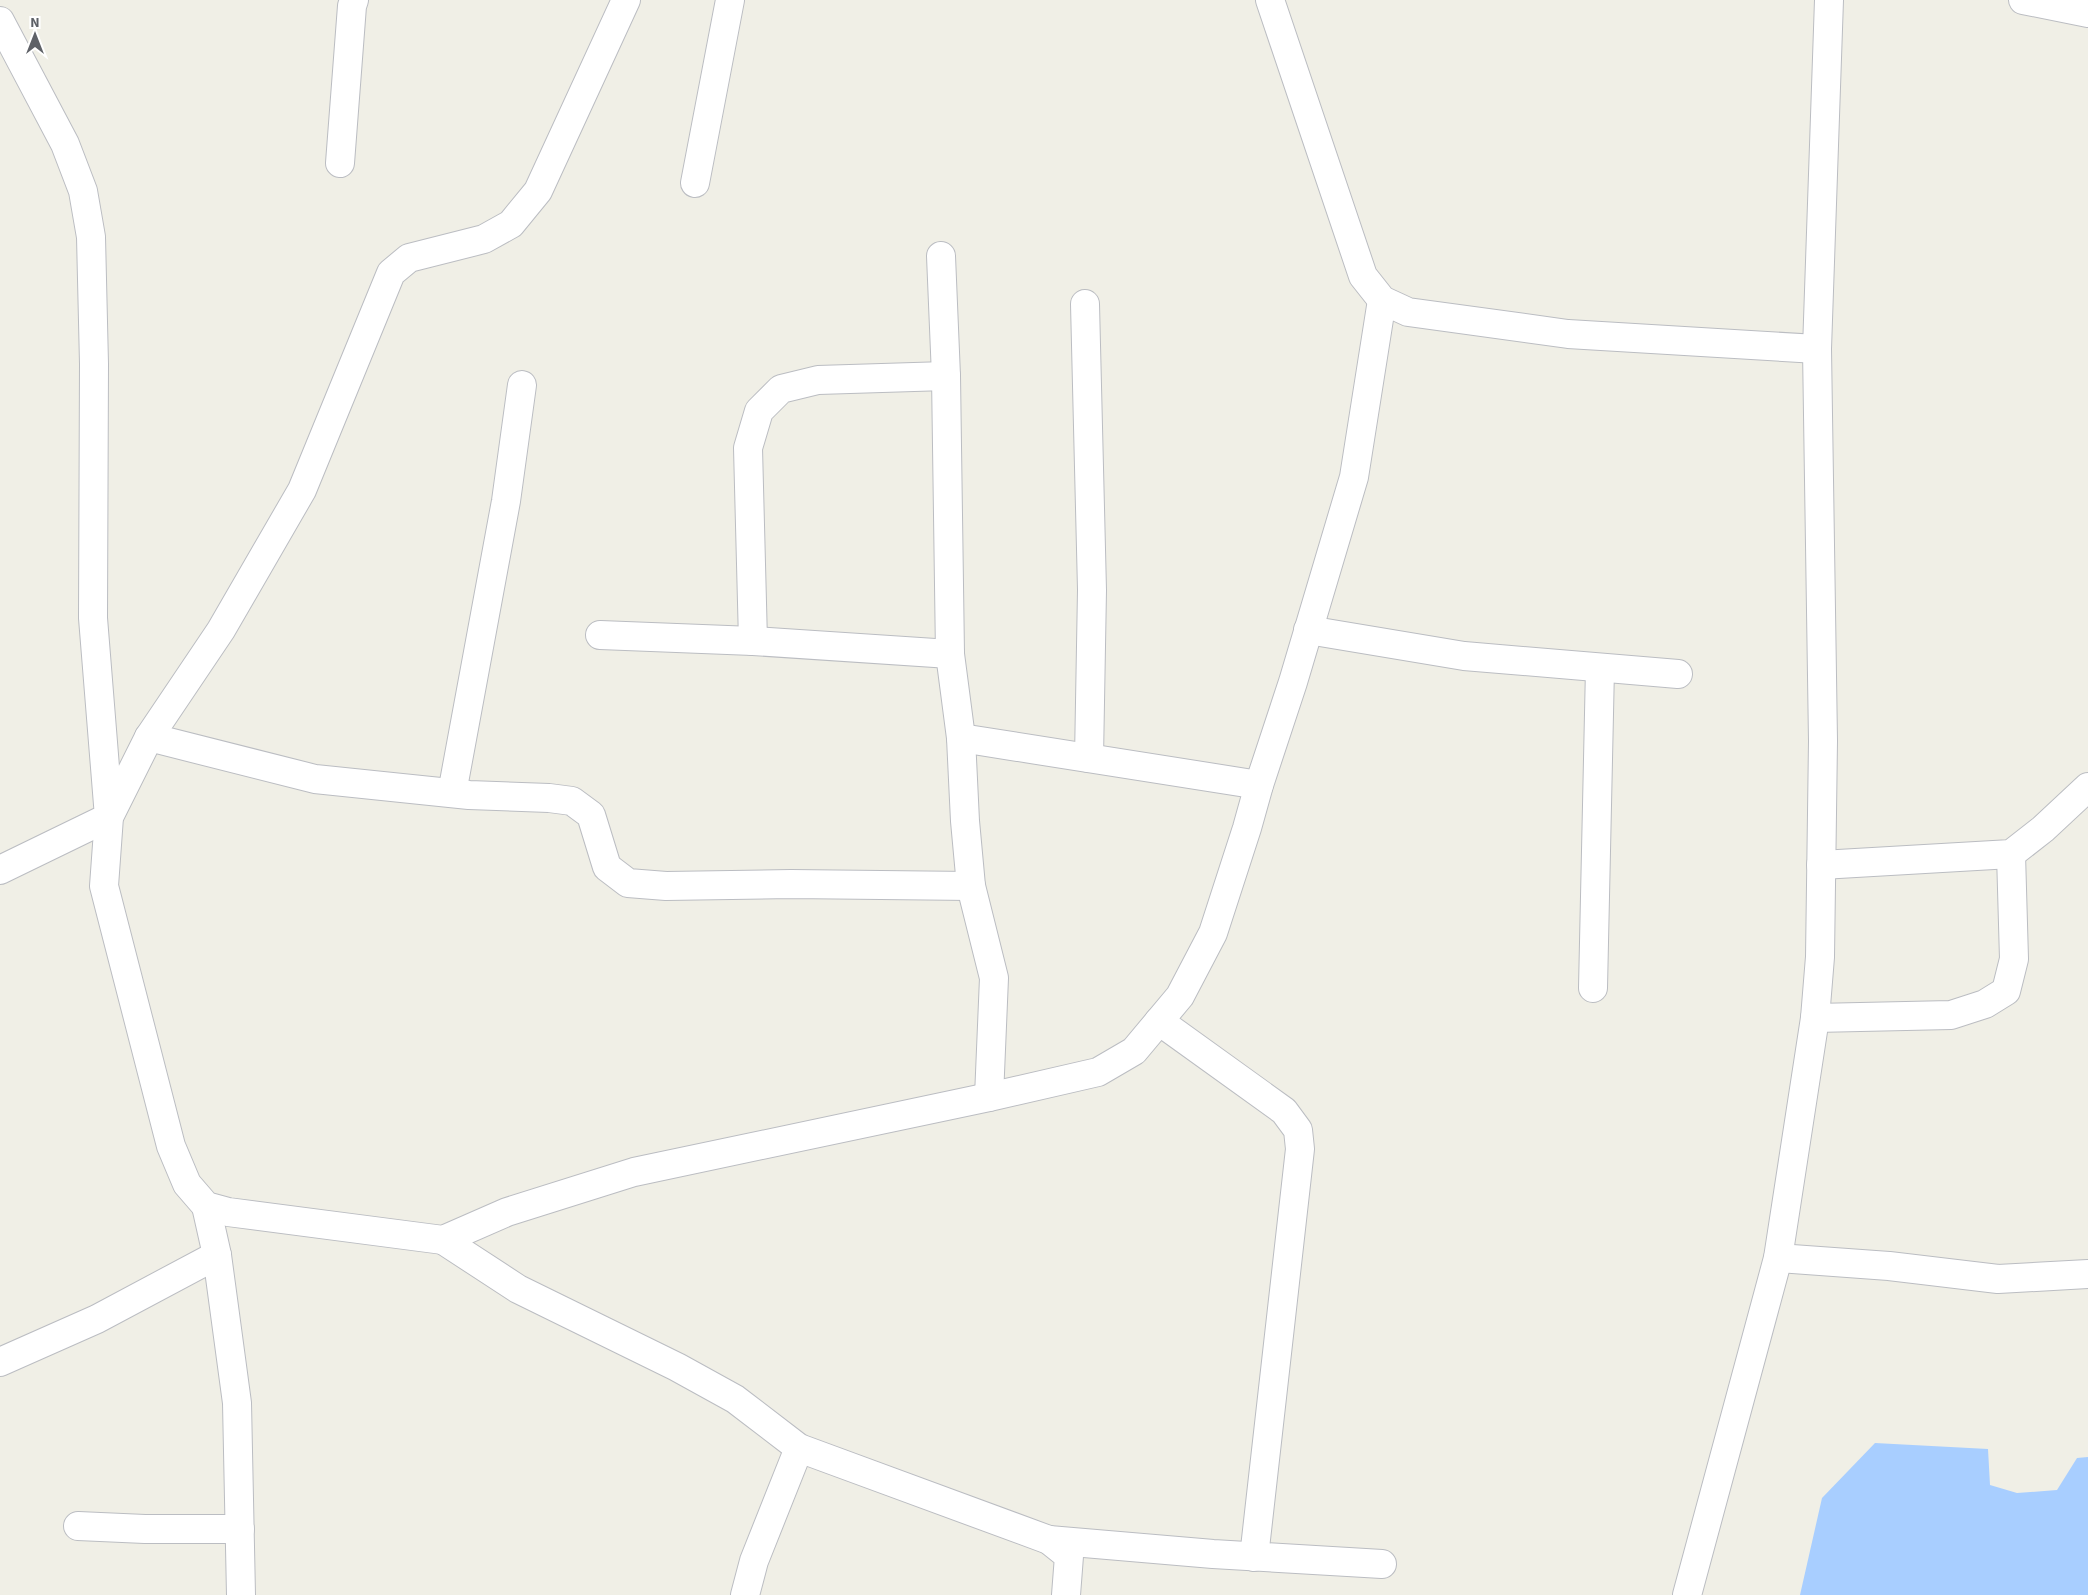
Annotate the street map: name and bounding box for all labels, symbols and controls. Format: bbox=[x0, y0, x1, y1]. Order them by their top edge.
north arrow bbox=[10, 10, 60, 60]
text: N bbox=[30, 13, 40, 33]

